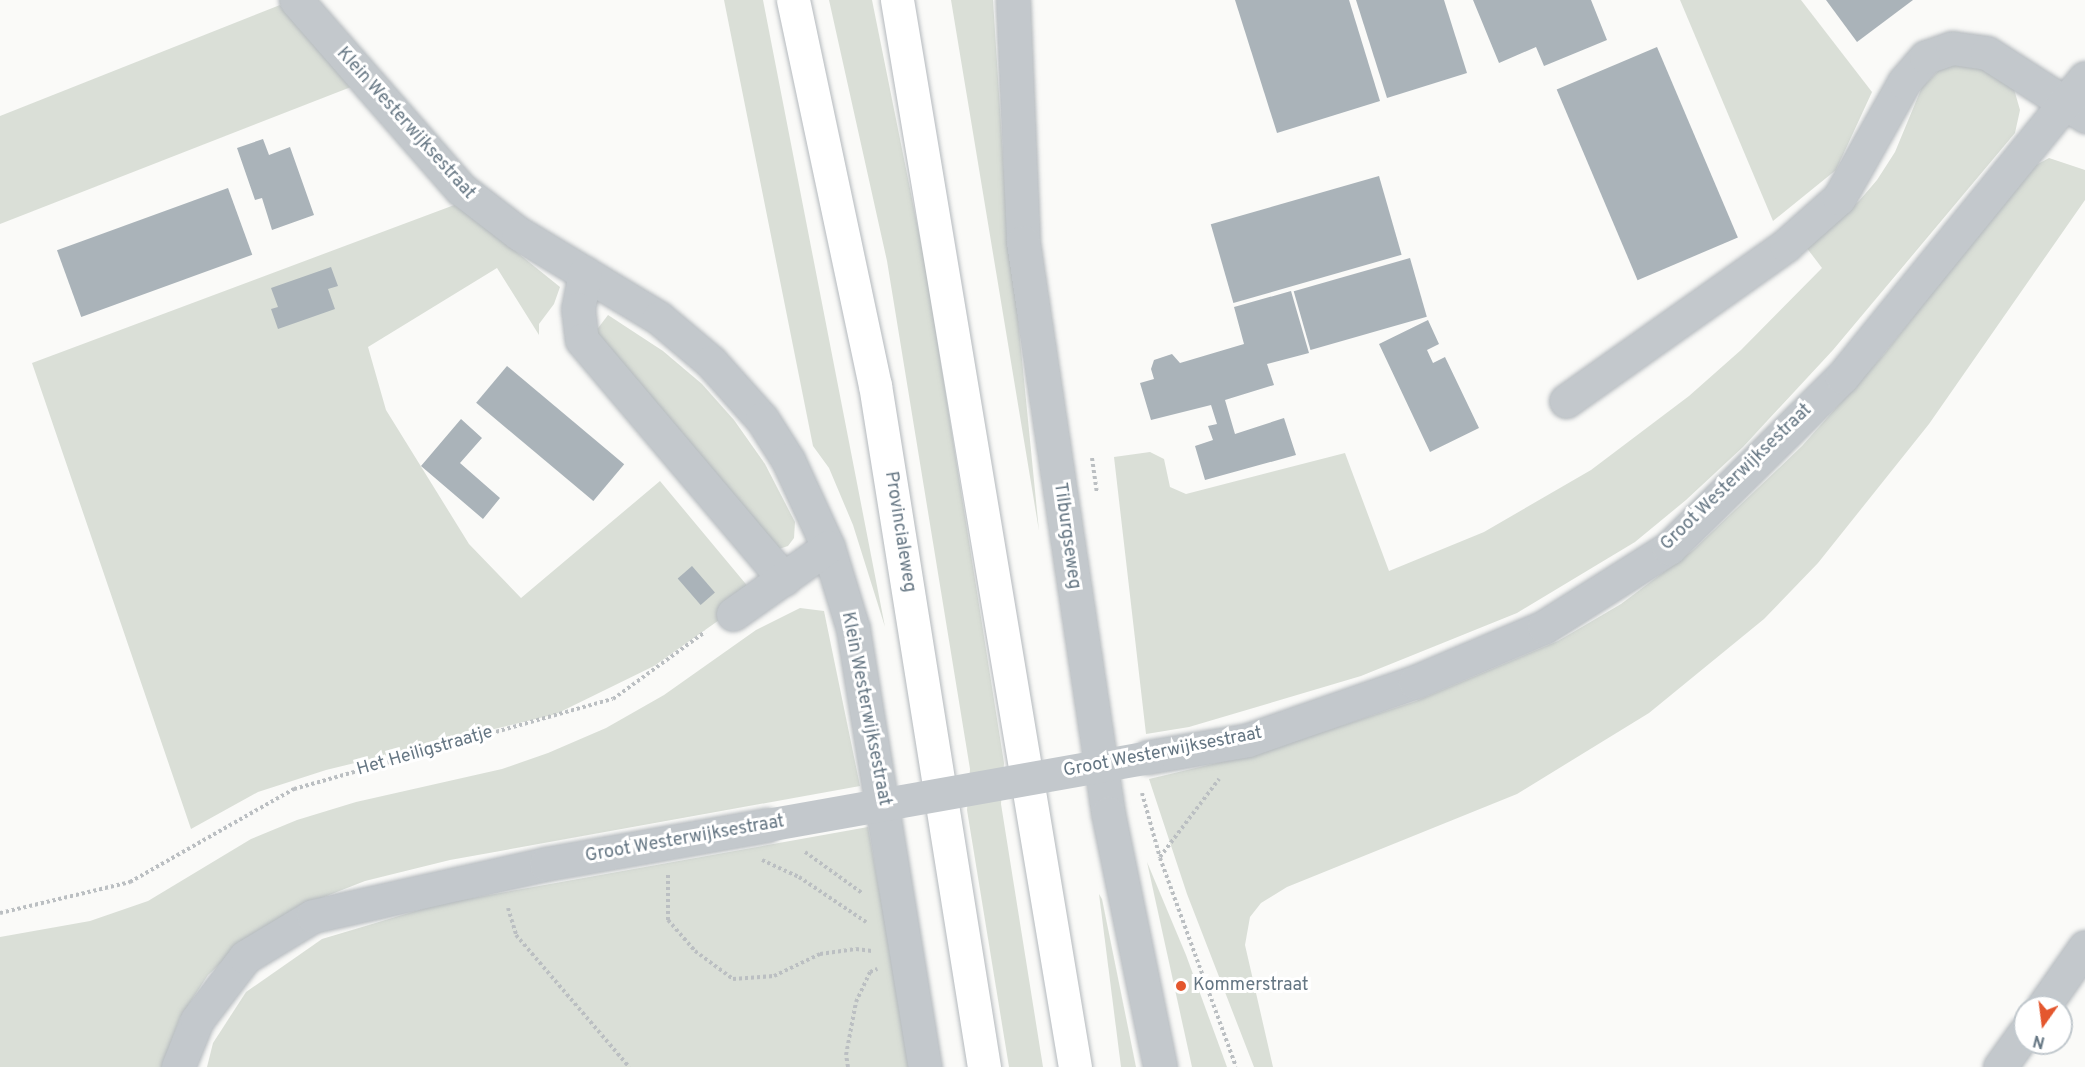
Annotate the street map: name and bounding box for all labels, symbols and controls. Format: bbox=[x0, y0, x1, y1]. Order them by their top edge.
street label: Klein Westerwijksestraat bbox=[331, 43, 479, 205]
street label: Groot Westerwijksestraat bbox=[1657, 400, 1817, 556]
street label: Provincialeweg bbox=[879, 470, 919, 594]
street label: Tilburgseweg bbox=[1048, 481, 1084, 591]
street label: Klein Westerwijksestraat bbox=[836, 610, 894, 808]
street label: Het Heiligstraatje bbox=[355, 722, 495, 782]
street label: Groot Westerwijksestraat bbox=[1062, 723, 1264, 783]
street label: Groot Westerwijksestraat bbox=[584, 812, 786, 868]
place label: Kommerstraat bbox=[1193, 975, 1309, 997]
marker: Kommerstraat bbox=[1174, 979, 1188, 993]
north arrow bbox=[2013, 995, 2073, 1055]
text: N bbox=[2031, 1029, 2047, 1052]

